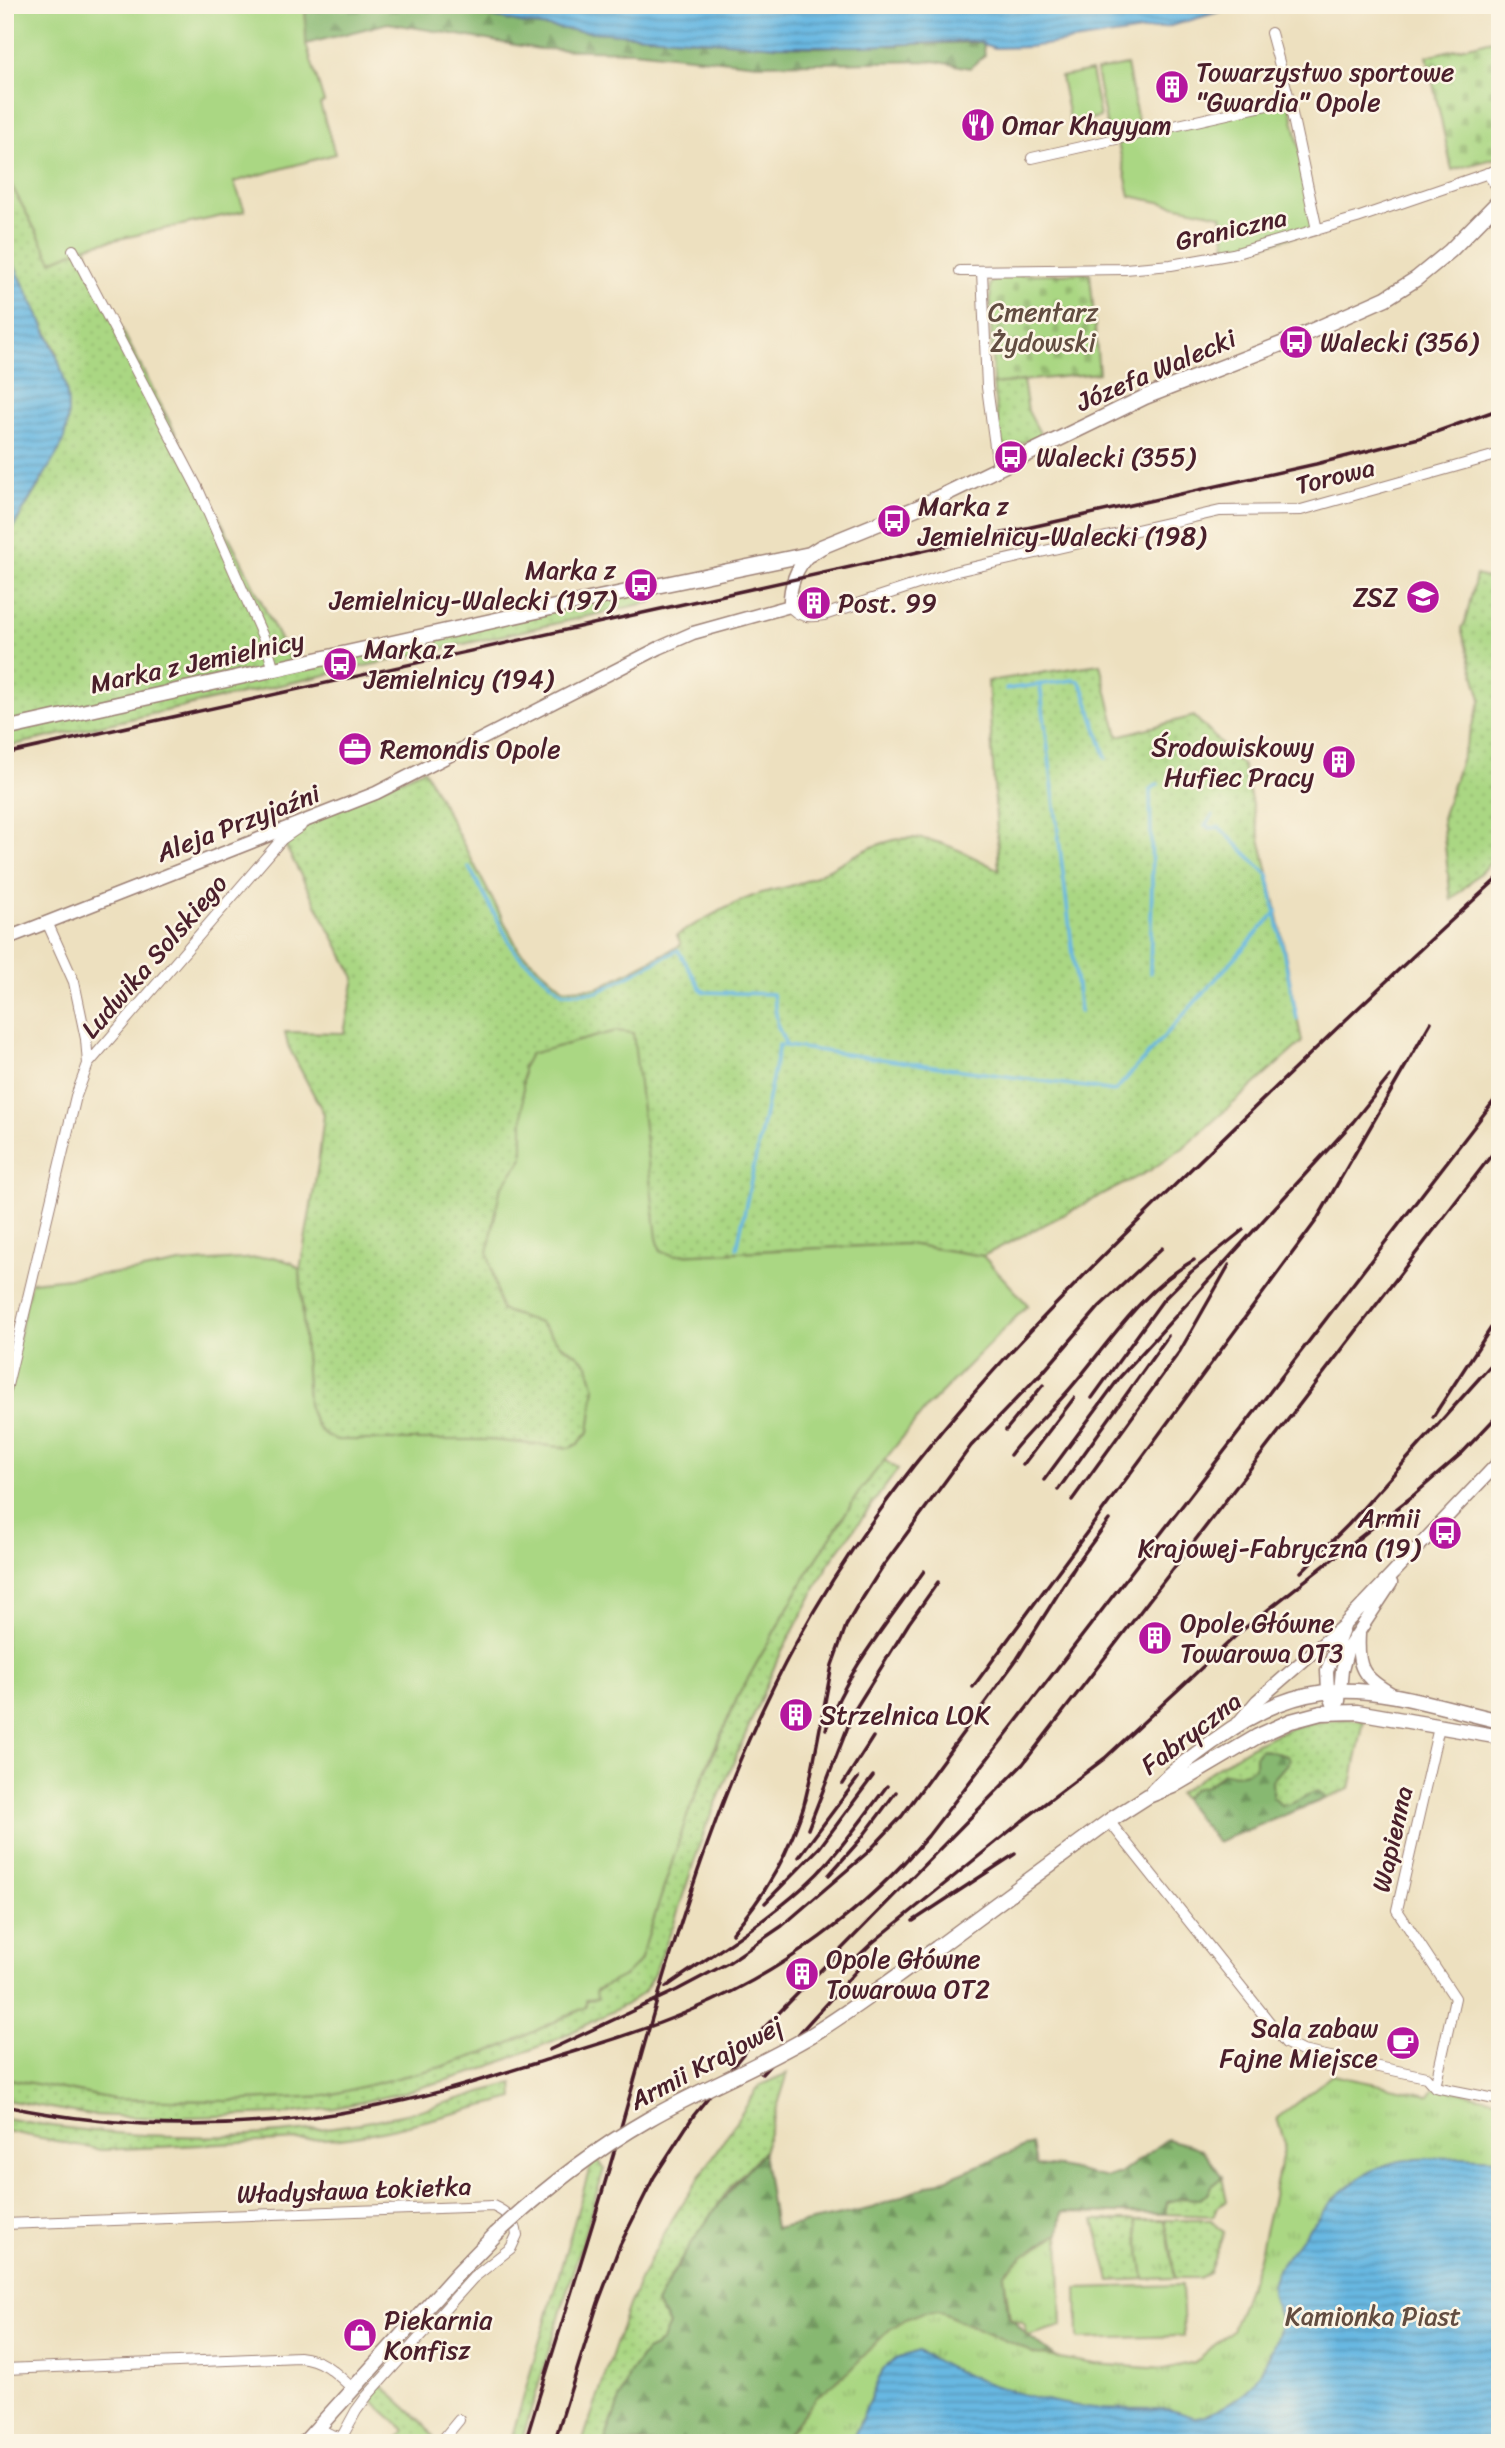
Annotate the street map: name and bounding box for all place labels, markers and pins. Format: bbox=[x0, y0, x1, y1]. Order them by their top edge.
place label: Towarzystwo sportowe "Gwardia" Opole bbox=[1196, 49, 1454, 125]
building icon: Towarzystwo sportowe "Gwardia" Opole bbox=[1153, 68, 1191, 106]
place label: Omar Khayyam bbox=[1002, 102, 1172, 148]
restaurant icon: Omar Khayyam bbox=[959, 106, 997, 144]
place label: Walecki (356) bbox=[1320, 319, 1480, 365]
bus stop icon: Walecki (356) bbox=[1277, 323, 1315, 361]
place label: Walecki (355) bbox=[1036, 434, 1197, 480]
bus stop icon: Walecki (355) bbox=[992, 438, 1030, 476]
place label: Marka z Jemielnicy-Walecki (198) bbox=[917, 483, 1207, 559]
bus stop icon: Marka z Jemielnicy-Walecki (198) bbox=[875, 502, 913, 540]
place label: Marka z Jemielnicy-Walecki (197) bbox=[328, 547, 618, 623]
bus stop icon: Marka z Jemielnicy-Walecki (197) bbox=[622, 566, 660, 604]
place label: ZSZ bbox=[1353, 574, 1398, 620]
school or university icon: ZSZ bbox=[1404, 578, 1442, 616]
place label: Post. 99 bbox=[838, 580, 937, 626]
building icon: Post. 99 bbox=[795, 584, 833, 622]
place label: Marka z Jemielnicy (194) bbox=[363, 626, 555, 702]
bus stop icon: Marka z Jemielnicy (194) bbox=[321, 645, 359, 683]
place label: Środowiskowy Hufiec Pracy bbox=[1151, 724, 1315, 800]
place label: Remondis Opole bbox=[380, 726, 561, 772]
office icon: Remondis Opole bbox=[336, 730, 374, 768]
building icon: Środowiskowy Hufiec Pracy bbox=[1320, 743, 1358, 781]
place label: Armii Krajowej-Fabryczna (19) bbox=[1138, 1495, 1422, 1571]
bus stop icon: Armii Krajowej-Fabryczna (19) bbox=[1426, 1514, 1464, 1552]
place label: Opole Główne Towarowa OT3 bbox=[1180, 1600, 1343, 1676]
building icon: Opole Główne Towarowa OT3 bbox=[1136, 1619, 1174, 1657]
place label: Strzelnica LOK bbox=[820, 1692, 991, 1738]
building icon: Strzelnica LOK bbox=[777, 1696, 815, 1734]
place label: Opole Główne Towarowa OT2 bbox=[826, 1936, 990, 2012]
building icon: Opole Główne Towarowa OT2 bbox=[783, 1955, 821, 1993]
place label: Sala zabaw Fajne Miejsce bbox=[1220, 2005, 1379, 2081]
cafe icon: Sala zabaw Fajne Miejsce bbox=[1384, 2024, 1422, 2062]
place label: Piekarnia Konfisz bbox=[384, 2297, 493, 2373]
shop icon: Piekarnia Konfisz bbox=[341, 2316, 379, 2354]

